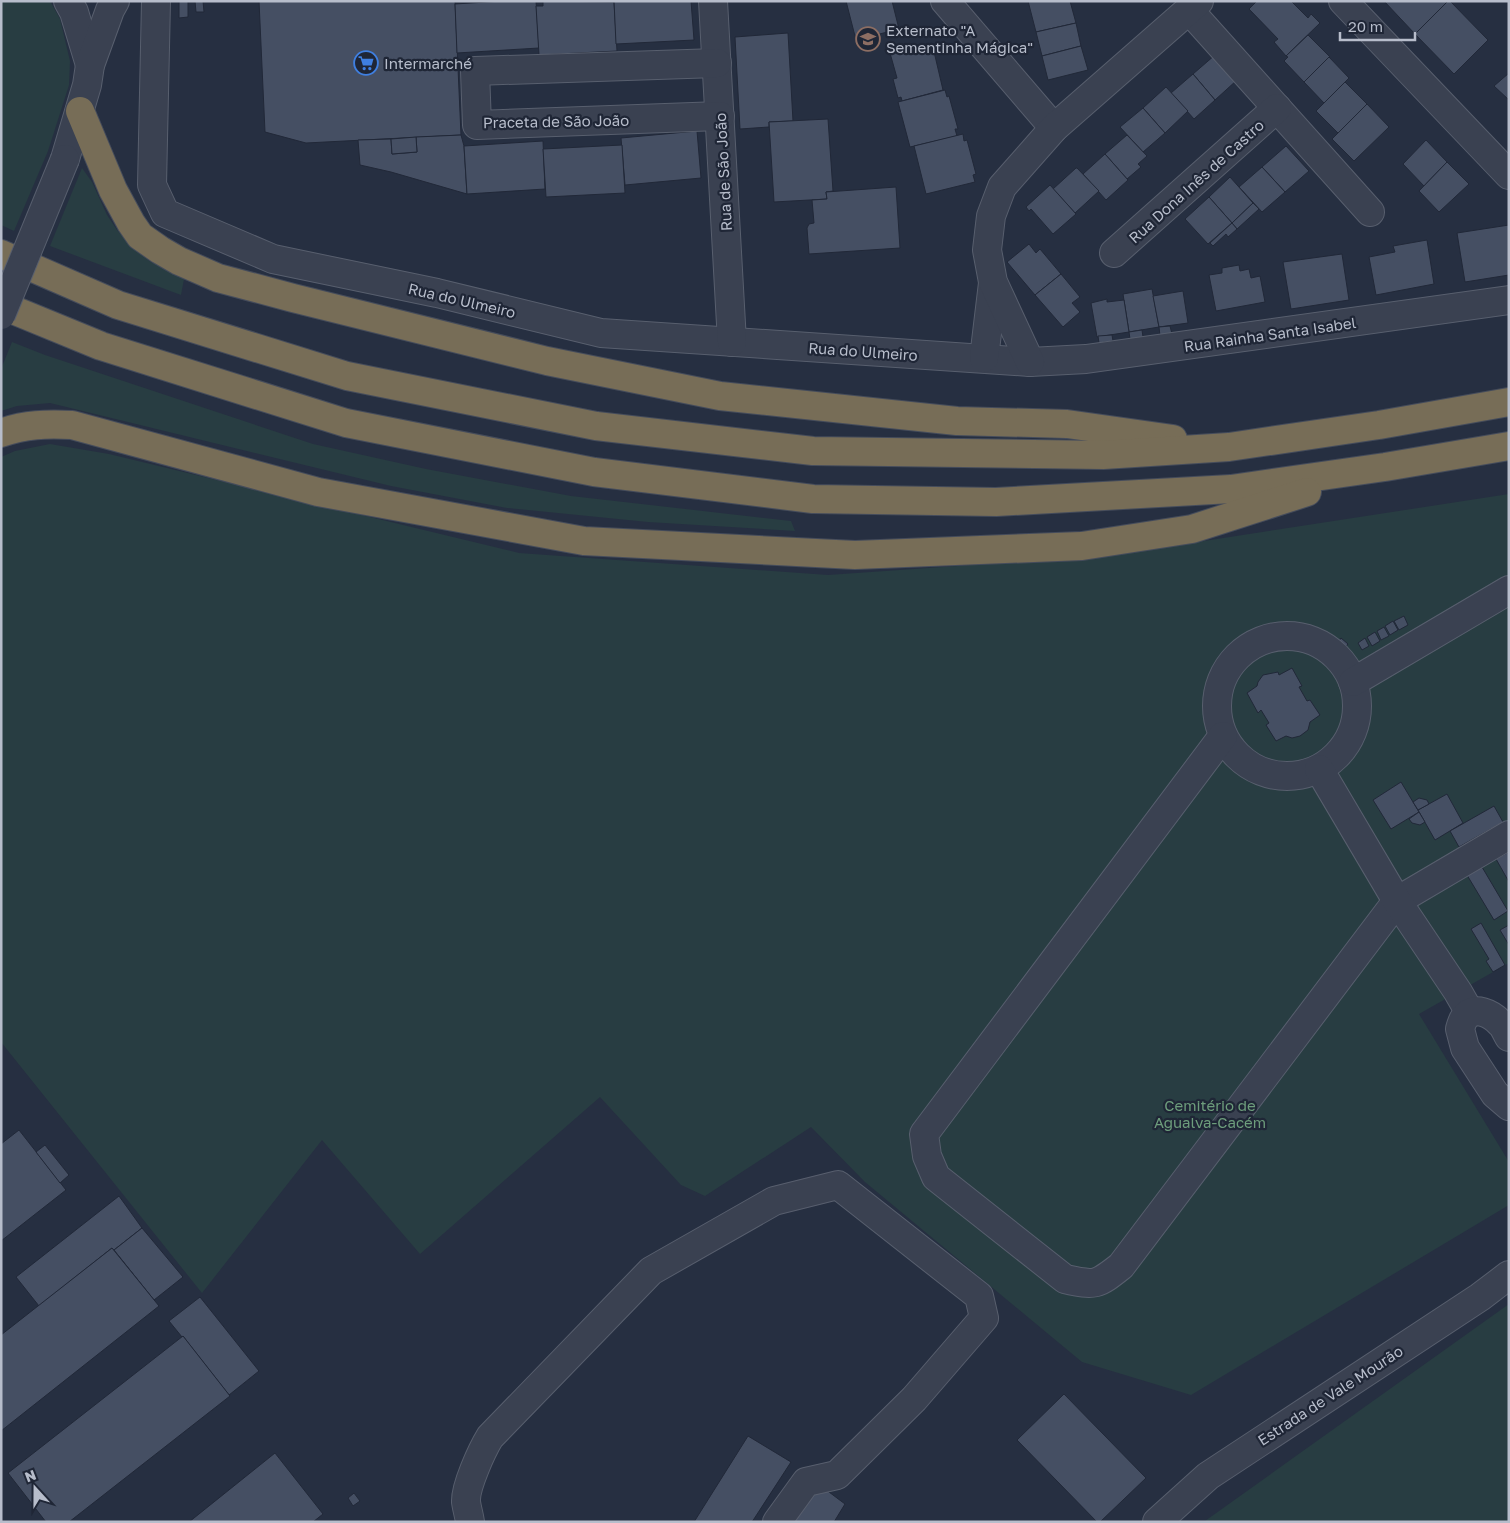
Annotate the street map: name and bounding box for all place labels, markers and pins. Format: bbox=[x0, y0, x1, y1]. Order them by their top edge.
place label: Externato "A Sementinha Mágica" bbox=[886, 21, 1033, 56]
school or university icon: Externato "A Sementinha Mágica" bbox=[855, 26, 881, 52]
supermarket icon: Intermarché bbox=[353, 50, 379, 76]
place label: Intermarché bbox=[384, 54, 472, 72]

